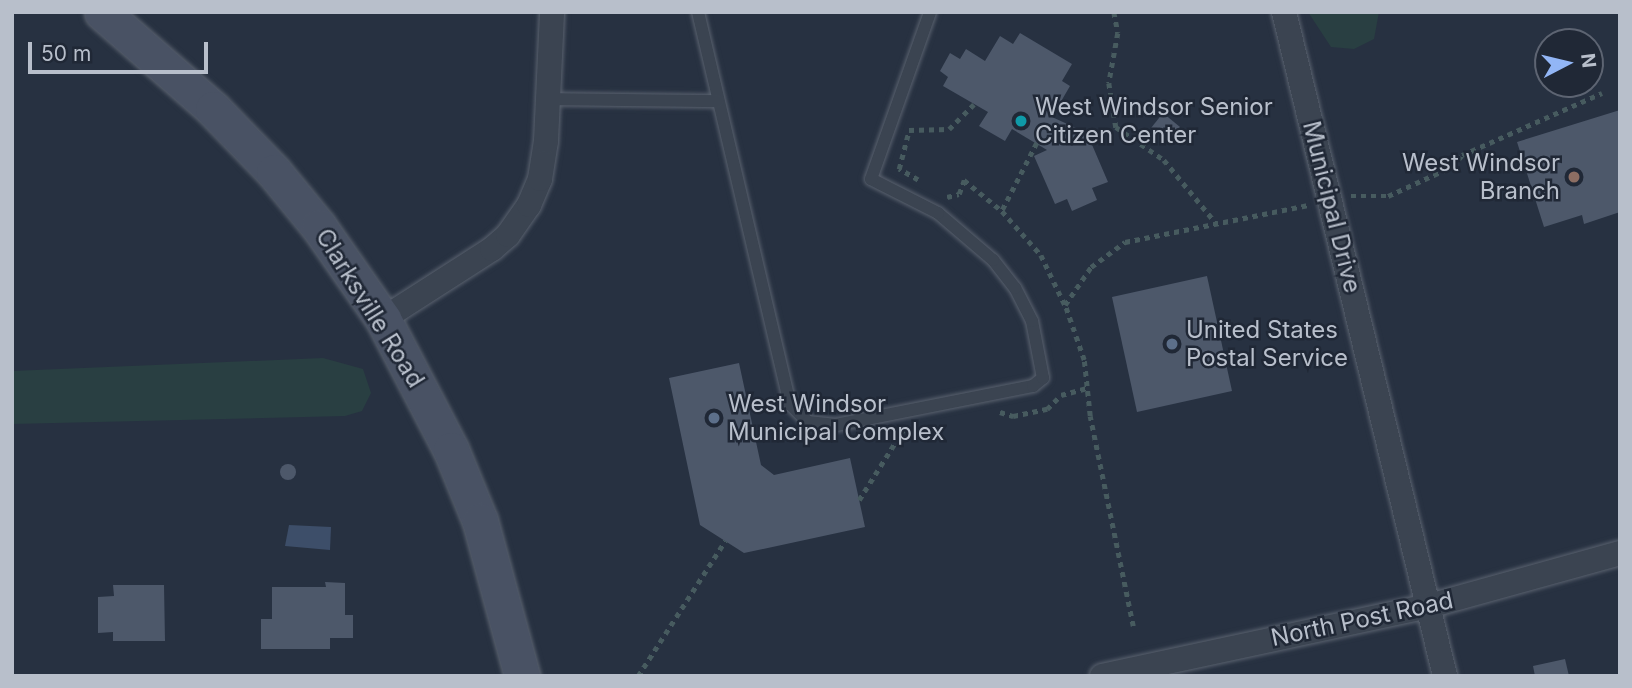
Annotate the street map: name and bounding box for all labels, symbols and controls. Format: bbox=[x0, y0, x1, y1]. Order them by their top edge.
scale bar bbox=[32, 28, 212, 72]
north arrow bbox=[1534, 28, 1604, 98]
text: 50 m bbox=[41, 41, 91, 66]
text: N bbox=[1576, 52, 1601, 69]
place label: West Windsor Senior Citizen Center bbox=[1035, 93, 1273, 149]
marker: West Windsor Senior Citizen Center bbox=[1013, 113, 1029, 129]
street label: Municipal Drive bbox=[1297, 118, 1367, 296]
place label: West Windsor Branch bbox=[1402, 149, 1560, 205]
marker: West Windsor Branch bbox=[1566, 169, 1582, 185]
street label: Clarksville Road bbox=[310, 223, 430, 393]
place label: United States Postal Service bbox=[1186, 316, 1348, 372]
marker: United States Postal Service bbox=[1164, 336, 1180, 352]
place label: West Windsor Municipal Complex bbox=[728, 390, 944, 446]
marker: West Windsor Municipal Complex bbox=[706, 410, 722, 426]
street label: North Post Road bbox=[1268, 586, 1456, 652]

